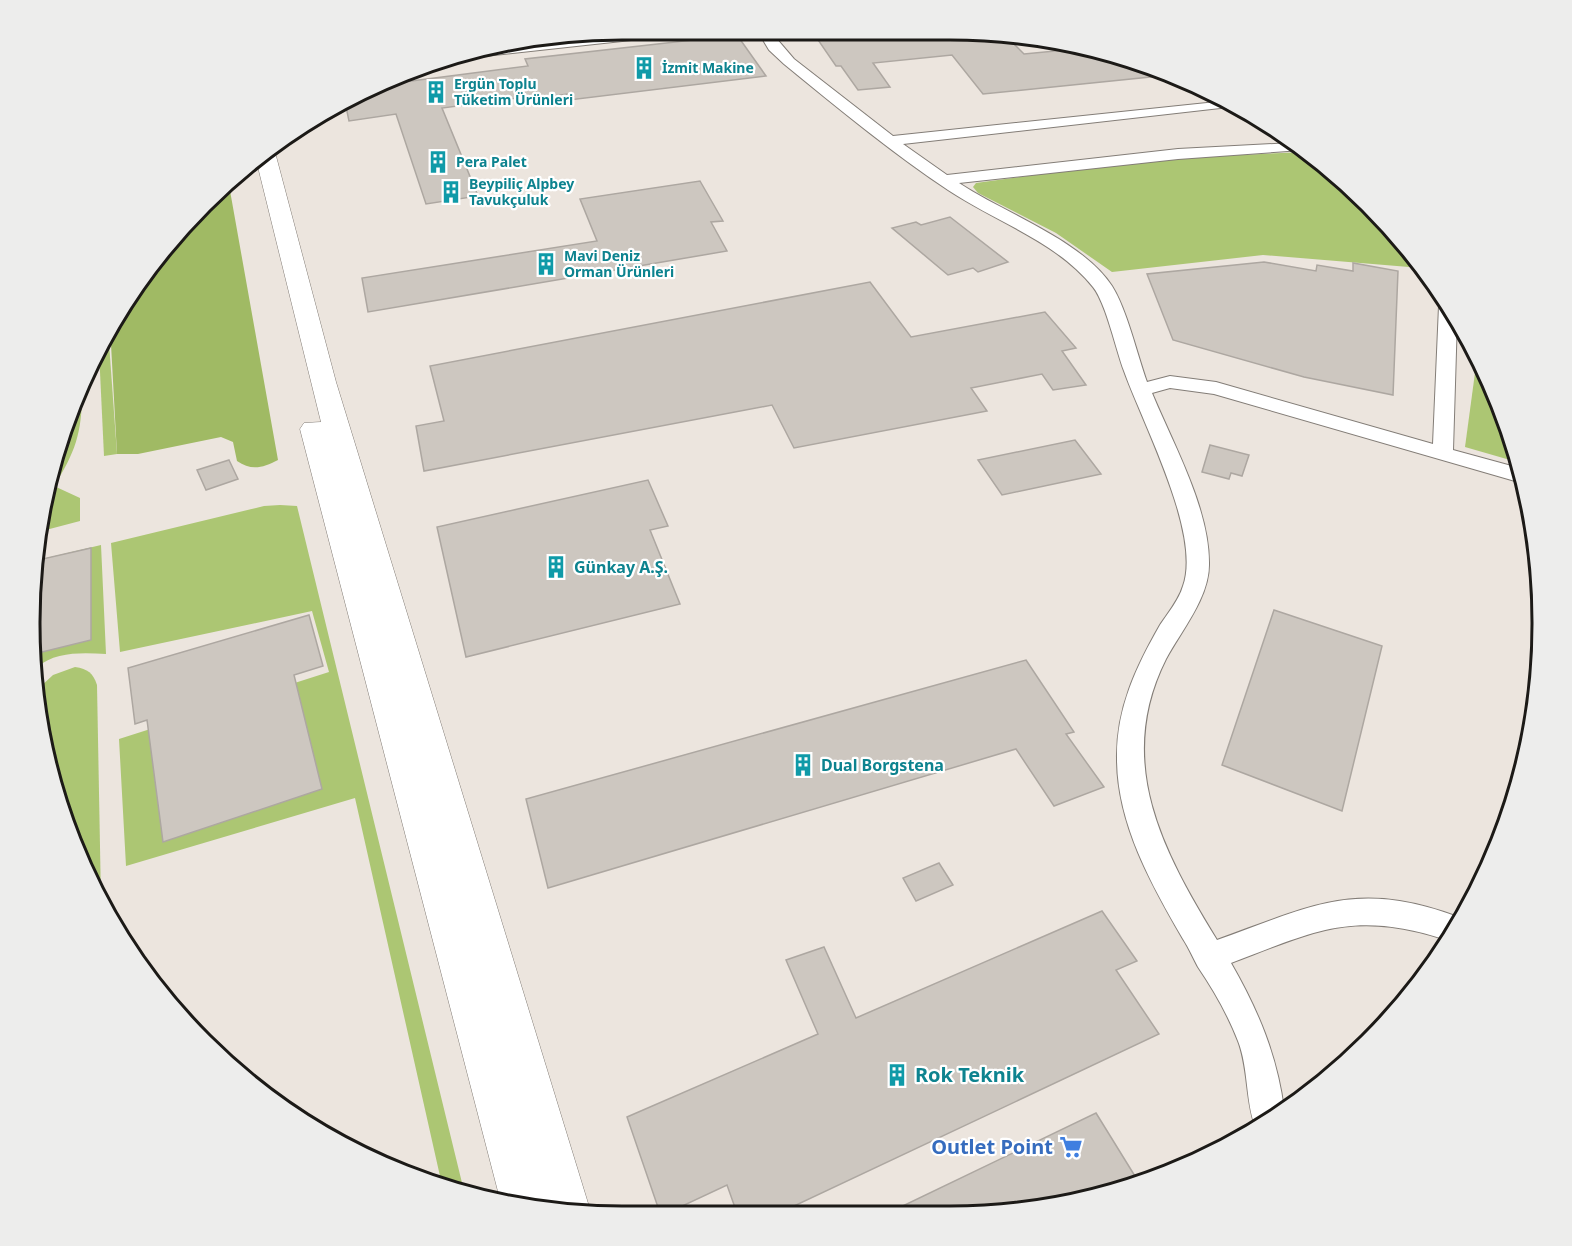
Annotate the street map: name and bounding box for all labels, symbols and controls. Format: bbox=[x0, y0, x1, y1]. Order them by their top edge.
building icon: İzmit Makine bbox=[631, 55, 657, 81]
place label: İzmit Makine bbox=[662, 58, 754, 77]
place label: Ergün Toplu Tüketim Ürünleri bbox=[454, 74, 573, 109]
building icon: Ergün Toplu Tüketim Ürünleri bbox=[423, 79, 449, 105]
building icon: Pera Palet bbox=[425, 149, 451, 175]
place label: Pera Palet bbox=[456, 152, 527, 171]
place label: Beypiliç Alpbey Tavukçuluk bbox=[469, 174, 574, 209]
building icon: Beypiliç Alpbey Tavukçuluk bbox=[438, 179, 464, 205]
place label: Mavi Deniz Orman Ürünleri bbox=[564, 246, 674, 281]
building icon: Mavi Deniz Orman Ürünleri bbox=[533, 251, 559, 277]
building icon: Günkay A.Ş. bbox=[543, 554, 569, 580]
place label: Günkay A.Ş. bbox=[574, 556, 668, 578]
building icon: Dual Borgstena bbox=[790, 752, 816, 778]
place label: Dual Borgstena bbox=[821, 754, 944, 776]
place label: Rok Teknik bbox=[915, 1061, 1025, 1088]
building icon: Rok Teknik bbox=[884, 1062, 910, 1088]
place label: Outlet Point bbox=[931, 1133, 1053, 1160]
supermarket icon: Outlet Point bbox=[1058, 1134, 1084, 1160]

